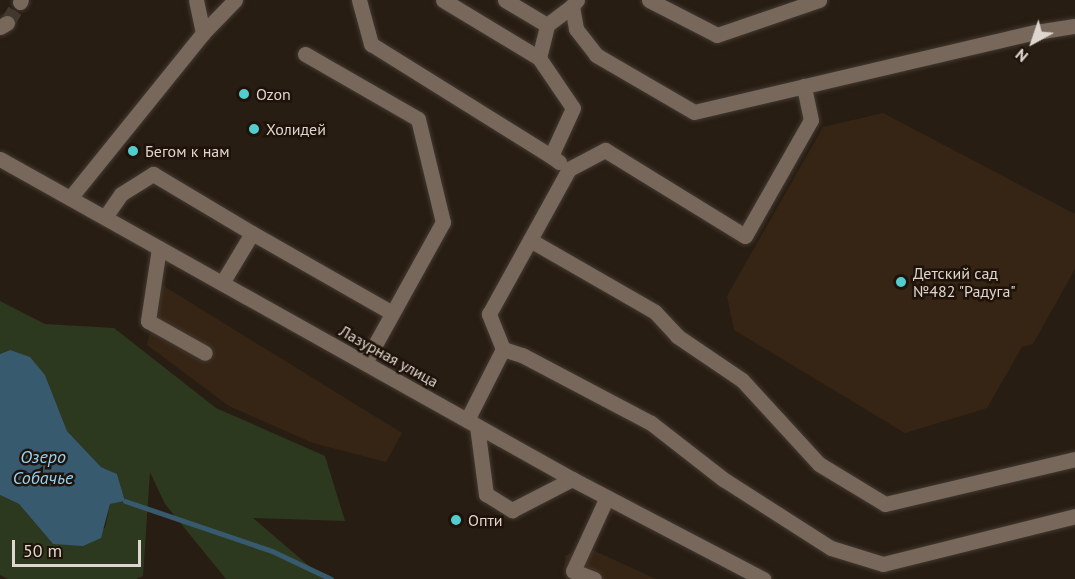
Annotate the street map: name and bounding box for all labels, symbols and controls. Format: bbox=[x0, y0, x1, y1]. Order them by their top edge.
north arrow bbox=[1003, 12, 1063, 72]
text: N bbox=[1011, 45, 1032, 67]
place label: Ozon bbox=[256, 84, 291, 104]
marker: Ozon bbox=[237, 87, 251, 101]
place label: Холидей bbox=[266, 119, 326, 139]
marker: Холидей bbox=[247, 122, 261, 136]
place label: Бегом к нам bbox=[145, 141, 230, 161]
marker: Бегом к нам bbox=[126, 144, 140, 158]
place label: Детский сад №482 "Радуга" bbox=[913, 263, 1017, 301]
marker: Детский сад №482 "Радуга" bbox=[894, 275, 908, 289]
street label: Лазурная улица bbox=[336, 321, 442, 391]
water label: Озеро Собачье bbox=[13, 447, 73, 490]
place label: Опти bbox=[468, 510, 503, 530]
marker: Опти bbox=[449, 513, 463, 527]
scale bar bbox=[15, 528, 144, 566]
text: 50 m bbox=[23, 539, 62, 562]

